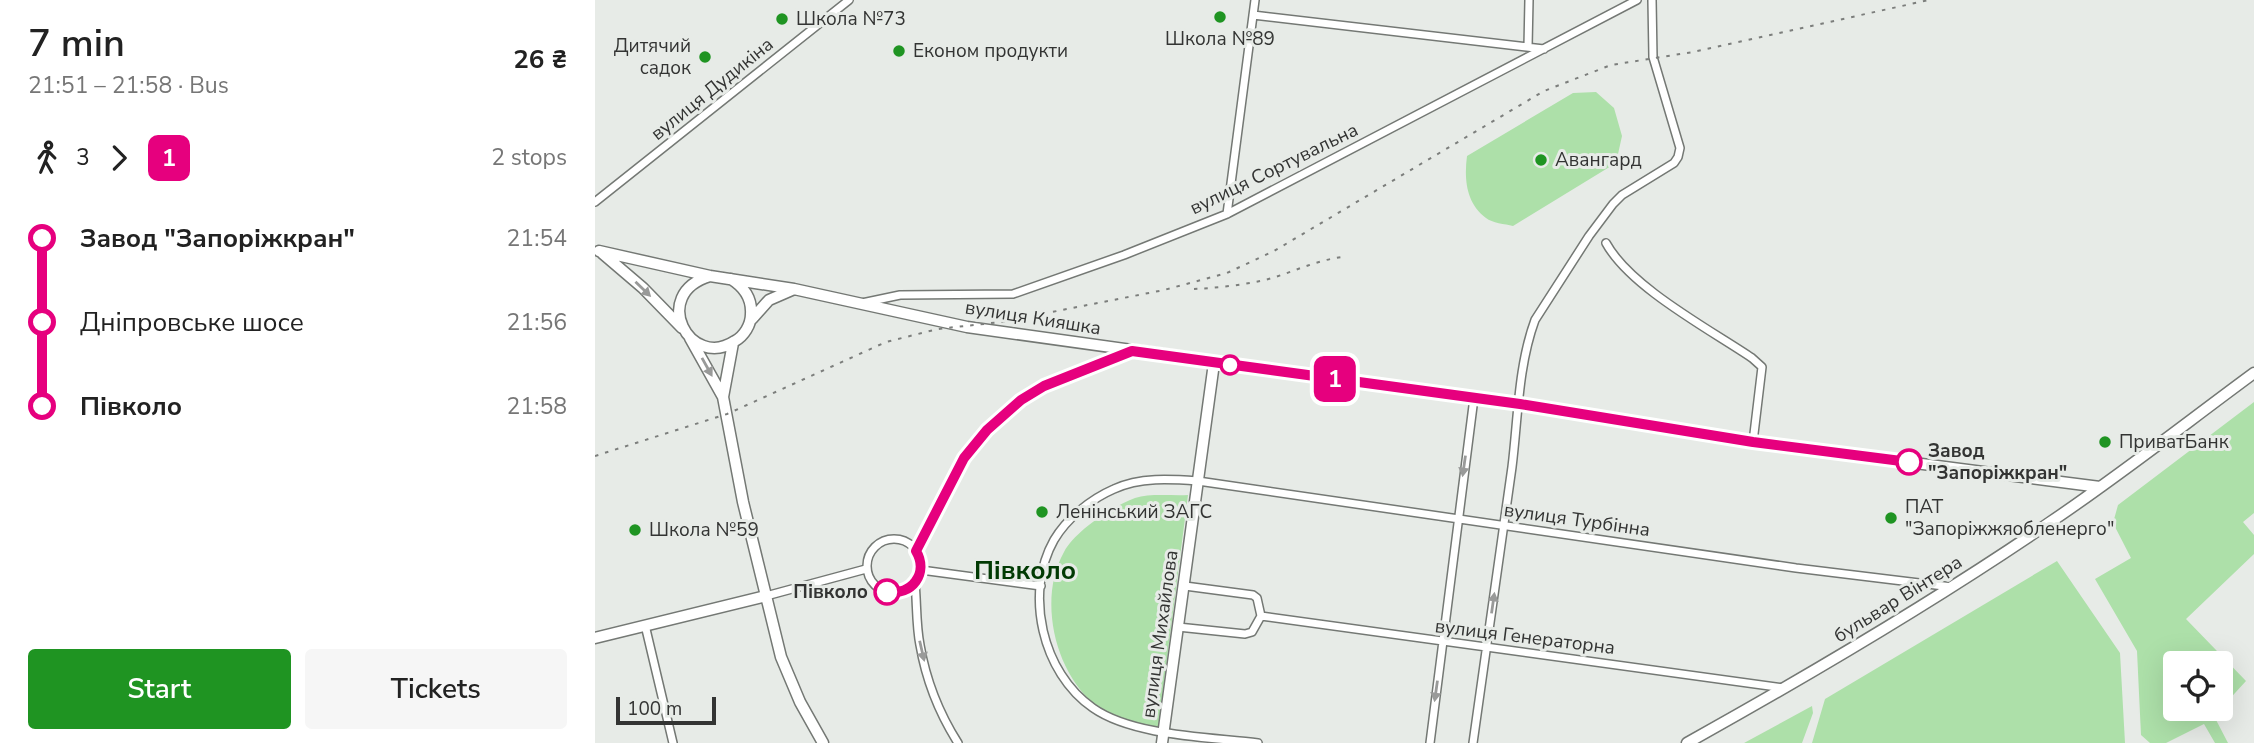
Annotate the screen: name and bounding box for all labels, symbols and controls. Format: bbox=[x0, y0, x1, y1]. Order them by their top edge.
place label: Школа №73 bbox=[796, 6, 906, 32]
marker: Школа №89 bbox=[1212, 9, 1228, 25]
marker: Школа №73 bbox=[774, 11, 790, 27]
text: 7 min bbox=[28, 18, 125, 69]
place label: Школа №89 bbox=[1165, 26, 1275, 52]
street label: вулиця Дудикіна bbox=[645, 31, 779, 147]
place label: Дитячий садок bbox=[614, 33, 691, 81]
place label: Економ продукти bbox=[913, 38, 1068, 64]
text: 26 ₴ bbox=[513, 42, 567, 77]
marker: Економ продукти bbox=[891, 43, 907, 59]
marker: Дитячий садок bbox=[697, 49, 713, 65]
text: 21:51 – 21:58 · Bus bbox=[28, 70, 229, 101]
street label: вулиця Сортувальна bbox=[1185, 117, 1363, 221]
icon: walk bbox=[28, 139, 66, 177]
icon: forward bbox=[100, 139, 138, 177]
text: 3 bbox=[76, 142, 90, 173]
text: 1 bbox=[162, 142, 176, 174]
text: 2 stops bbox=[491, 142, 567, 173]
place label: Авангард bbox=[1555, 147, 1642, 173]
marker: Авангард bbox=[1533, 152, 1549, 168]
text: Завод "Запоріжкран" bbox=[80, 221, 355, 256]
text: 21:54 bbox=[507, 223, 567, 254]
one-way arrow bbox=[634, 280, 651, 296]
street label: вулиця Кияшка bbox=[963, 294, 1103, 342]
text: Дніпровське шосе bbox=[80, 305, 304, 340]
text: 21:56 bbox=[507, 307, 567, 338]
unlabelled marker bbox=[1220, 355, 1240, 375]
line badge: 1 bbox=[1312, 356, 1358, 402]
one-way arrow bbox=[701, 358, 713, 378]
text: 1 bbox=[1328, 363, 1342, 395]
text: Півколо bbox=[80, 389, 182, 424]
text: 21:58 bbox=[507, 391, 567, 422]
place label: ПриватБанк bbox=[2119, 429, 2229, 455]
marker: ПриватБанк bbox=[2097, 434, 2113, 450]
place label: Завод "Запоріжкран" bbox=[1928, 438, 2067, 486]
marker: Завод "Запоріжкран" bbox=[1896, 449, 1922, 475]
one-way arrow bbox=[1459, 455, 1470, 477]
place label: ПАТ "Запоріжжяобленерго" bbox=[1905, 494, 2114, 542]
street label: вулиця Турбінна bbox=[1502, 497, 1652, 543]
place label: Ленінський ЗАГС bbox=[1056, 499, 1212, 525]
marker: Ленінський ЗАГС bbox=[1034, 504, 1050, 520]
marker: ПАТ "Запоріжжяобленерго" bbox=[1883, 510, 1899, 526]
place label: Школа №59 bbox=[649, 517, 759, 543]
marker: Школа №59 bbox=[627, 522, 643, 538]
street label: вулиця Михайлова bbox=[1135, 548, 1185, 720]
street label: бульвар Вінтера bbox=[1829, 549, 1967, 649]
district label: Півколо bbox=[974, 553, 1076, 588]
place label: Півколо bbox=[793, 579, 868, 605]
marker: Півколо bbox=[874, 579, 900, 605]
one-way arrow bbox=[1488, 592, 1499, 614]
street label: вулиця Генераторна bbox=[1433, 613, 1617, 661]
one-way arrow bbox=[917, 640, 928, 662]
button: Start bbox=[28, 649, 291, 729]
button: Tickets bbox=[305, 649, 567, 729]
map controls bbox=[2163, 651, 2233, 721]
button: locate bbox=[2163, 651, 2233, 721]
one-way arrow bbox=[1431, 681, 1442, 703]
scale bar bbox=[616, 694, 716, 726]
text: 100 m bbox=[627, 696, 682, 722]

